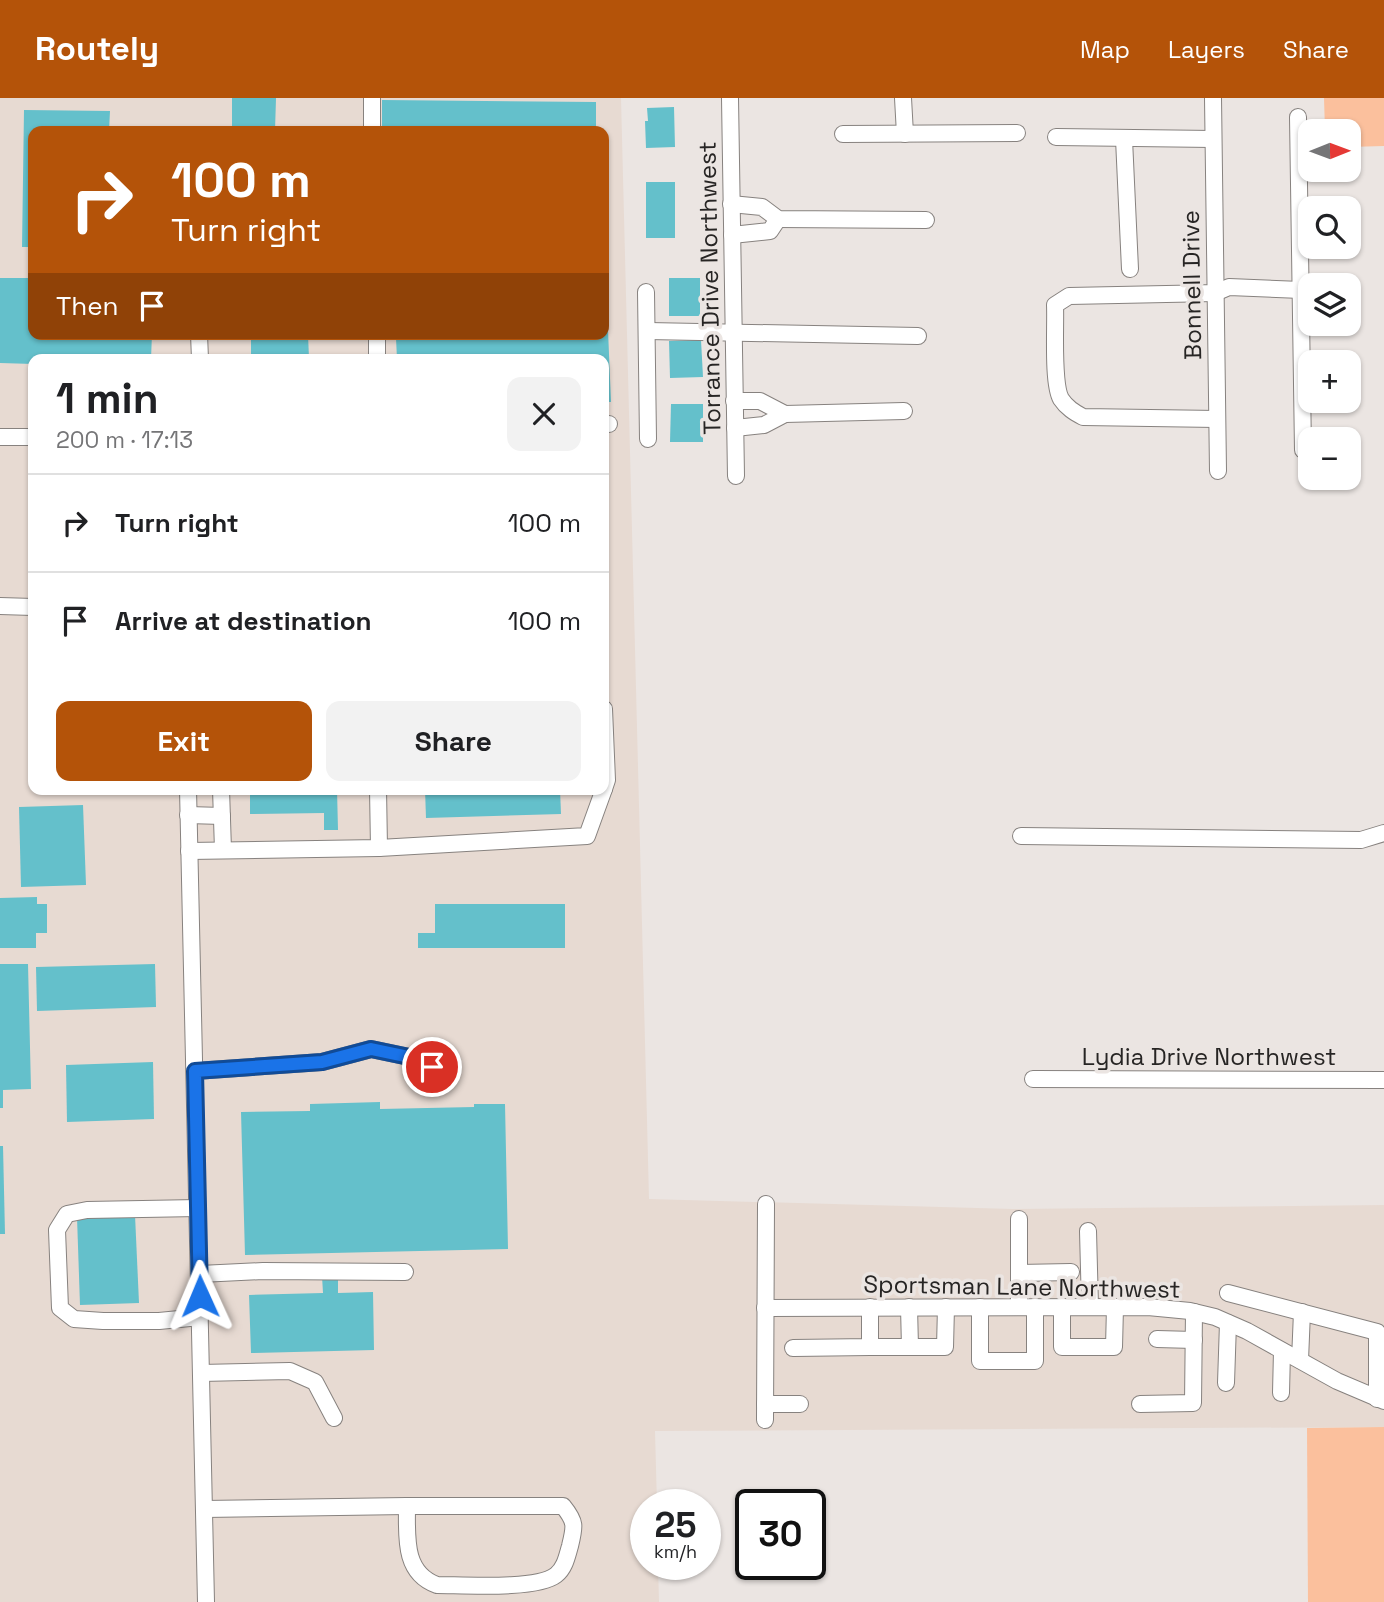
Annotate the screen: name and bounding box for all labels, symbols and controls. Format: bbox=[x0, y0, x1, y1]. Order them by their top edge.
text: Routely bbox=[35, 28, 159, 70]
text: Map bbox=[1080, 34, 1130, 65]
text: Layers bbox=[1168, 34, 1245, 65]
text: Share bbox=[1283, 34, 1349, 65]
north arrow bbox=[1298, 119, 1362, 182]
map controls bbox=[1298, 119, 1361, 490]
street label: Torrance Drive Northwest bbox=[691, 141, 728, 435]
text: 100 m bbox=[171, 149, 311, 211]
icon: right bbox=[56, 154, 147, 245]
button: search bbox=[1298, 196, 1361, 259]
text: Turn right bbox=[171, 210, 321, 250]
street label: Bonnell Drive bbox=[1175, 210, 1208, 360]
button: layers bbox=[1298, 273, 1361, 336]
icon: arrive bbox=[133, 287, 171, 325]
text: Then bbox=[56, 289, 119, 323]
button: + bbox=[1298, 350, 1361, 413]
text: 1 min bbox=[56, 372, 159, 425]
button: close bbox=[507, 377, 581, 451]
text: 200 m · 17:13 bbox=[56, 425, 193, 455]
button: − bbox=[1298, 427, 1361, 490]
icon: right bbox=[56, 504, 94, 542]
text: Turn right bbox=[115, 506, 239, 540]
text: 100 m bbox=[508, 506, 581, 540]
icon: arrive bbox=[56, 602, 94, 640]
text: Arrive at destination bbox=[115, 604, 372, 638]
text: 100 m bbox=[508, 604, 581, 638]
button: Exit bbox=[56, 701, 312, 781]
button: Share bbox=[326, 701, 581, 781]
pin bbox=[402, 1037, 462, 1097]
street label: Lydia Drive Northwest bbox=[1082, 1041, 1336, 1072]
icon: arrive bbox=[413, 1048, 451, 1086]
position arrow bbox=[163, 1259, 237, 1333]
street label: Sportsman Lane Northwest bbox=[863, 1268, 1181, 1305]
speed limit sign: 30 bbox=[735, 1489, 826, 1580]
text: 25 bbox=[655, 1503, 696, 1547]
text: km/h bbox=[654, 1540, 697, 1563]

